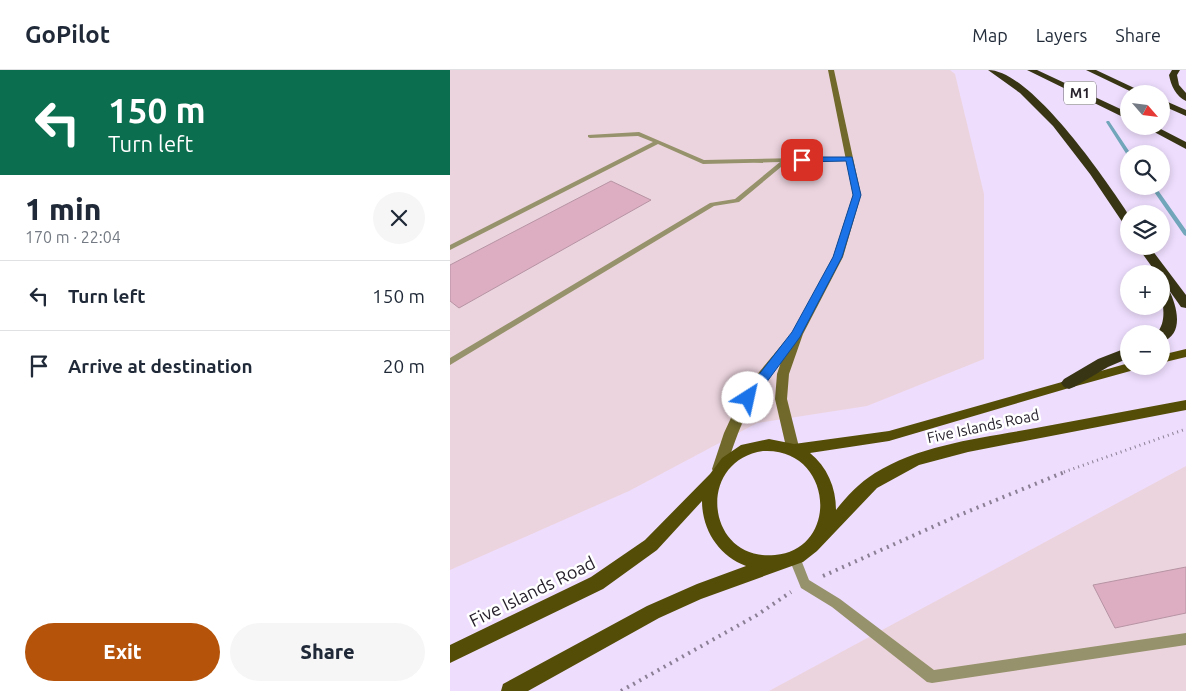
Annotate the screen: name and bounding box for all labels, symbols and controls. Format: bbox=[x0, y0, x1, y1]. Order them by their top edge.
text: GoPilot bbox=[25, 21, 110, 48]
text: Map bbox=[972, 25, 1008, 45]
text: Layers bbox=[1036, 25, 1087, 45]
text: Share bbox=[1115, 25, 1161, 45]
road number: M1 bbox=[1064, 82, 1096, 104]
north arrow bbox=[1120, 85, 1170, 135]
map controls bbox=[1120, 85, 1170, 375]
icon: left bbox=[25, 90, 90, 155]
text: 150 m bbox=[108, 90, 206, 130]
text: Turn left bbox=[108, 131, 193, 156]
pin bbox=[781, 139, 823, 181]
button: search bbox=[1120, 145, 1170, 195]
icon: arrive bbox=[788, 146, 816, 174]
text: 1 min bbox=[25, 192, 101, 226]
button: close bbox=[373, 192, 425, 244]
button: layers bbox=[1120, 205, 1170, 255]
text: 170 m · 22:04 bbox=[25, 228, 121, 246]
button: + bbox=[1120, 265, 1170, 315]
icon: left bbox=[25, 282, 53, 310]
text: Turn left bbox=[68, 285, 146, 307]
text: 150 m bbox=[372, 285, 425, 307]
button: − bbox=[1120, 325, 1170, 375]
icon: arrive bbox=[25, 352, 53, 380]
text: Arrive at destination bbox=[68, 355, 253, 377]
text: 20 m bbox=[383, 355, 425, 377]
position arrow bbox=[721, 371, 773, 423]
street label: Five Islands Road bbox=[925, 406, 1041, 446]
street label: Five Islands Road bbox=[466, 552, 598, 630]
button: Exit bbox=[25, 623, 220, 681]
button: Share bbox=[230, 623, 425, 681]

